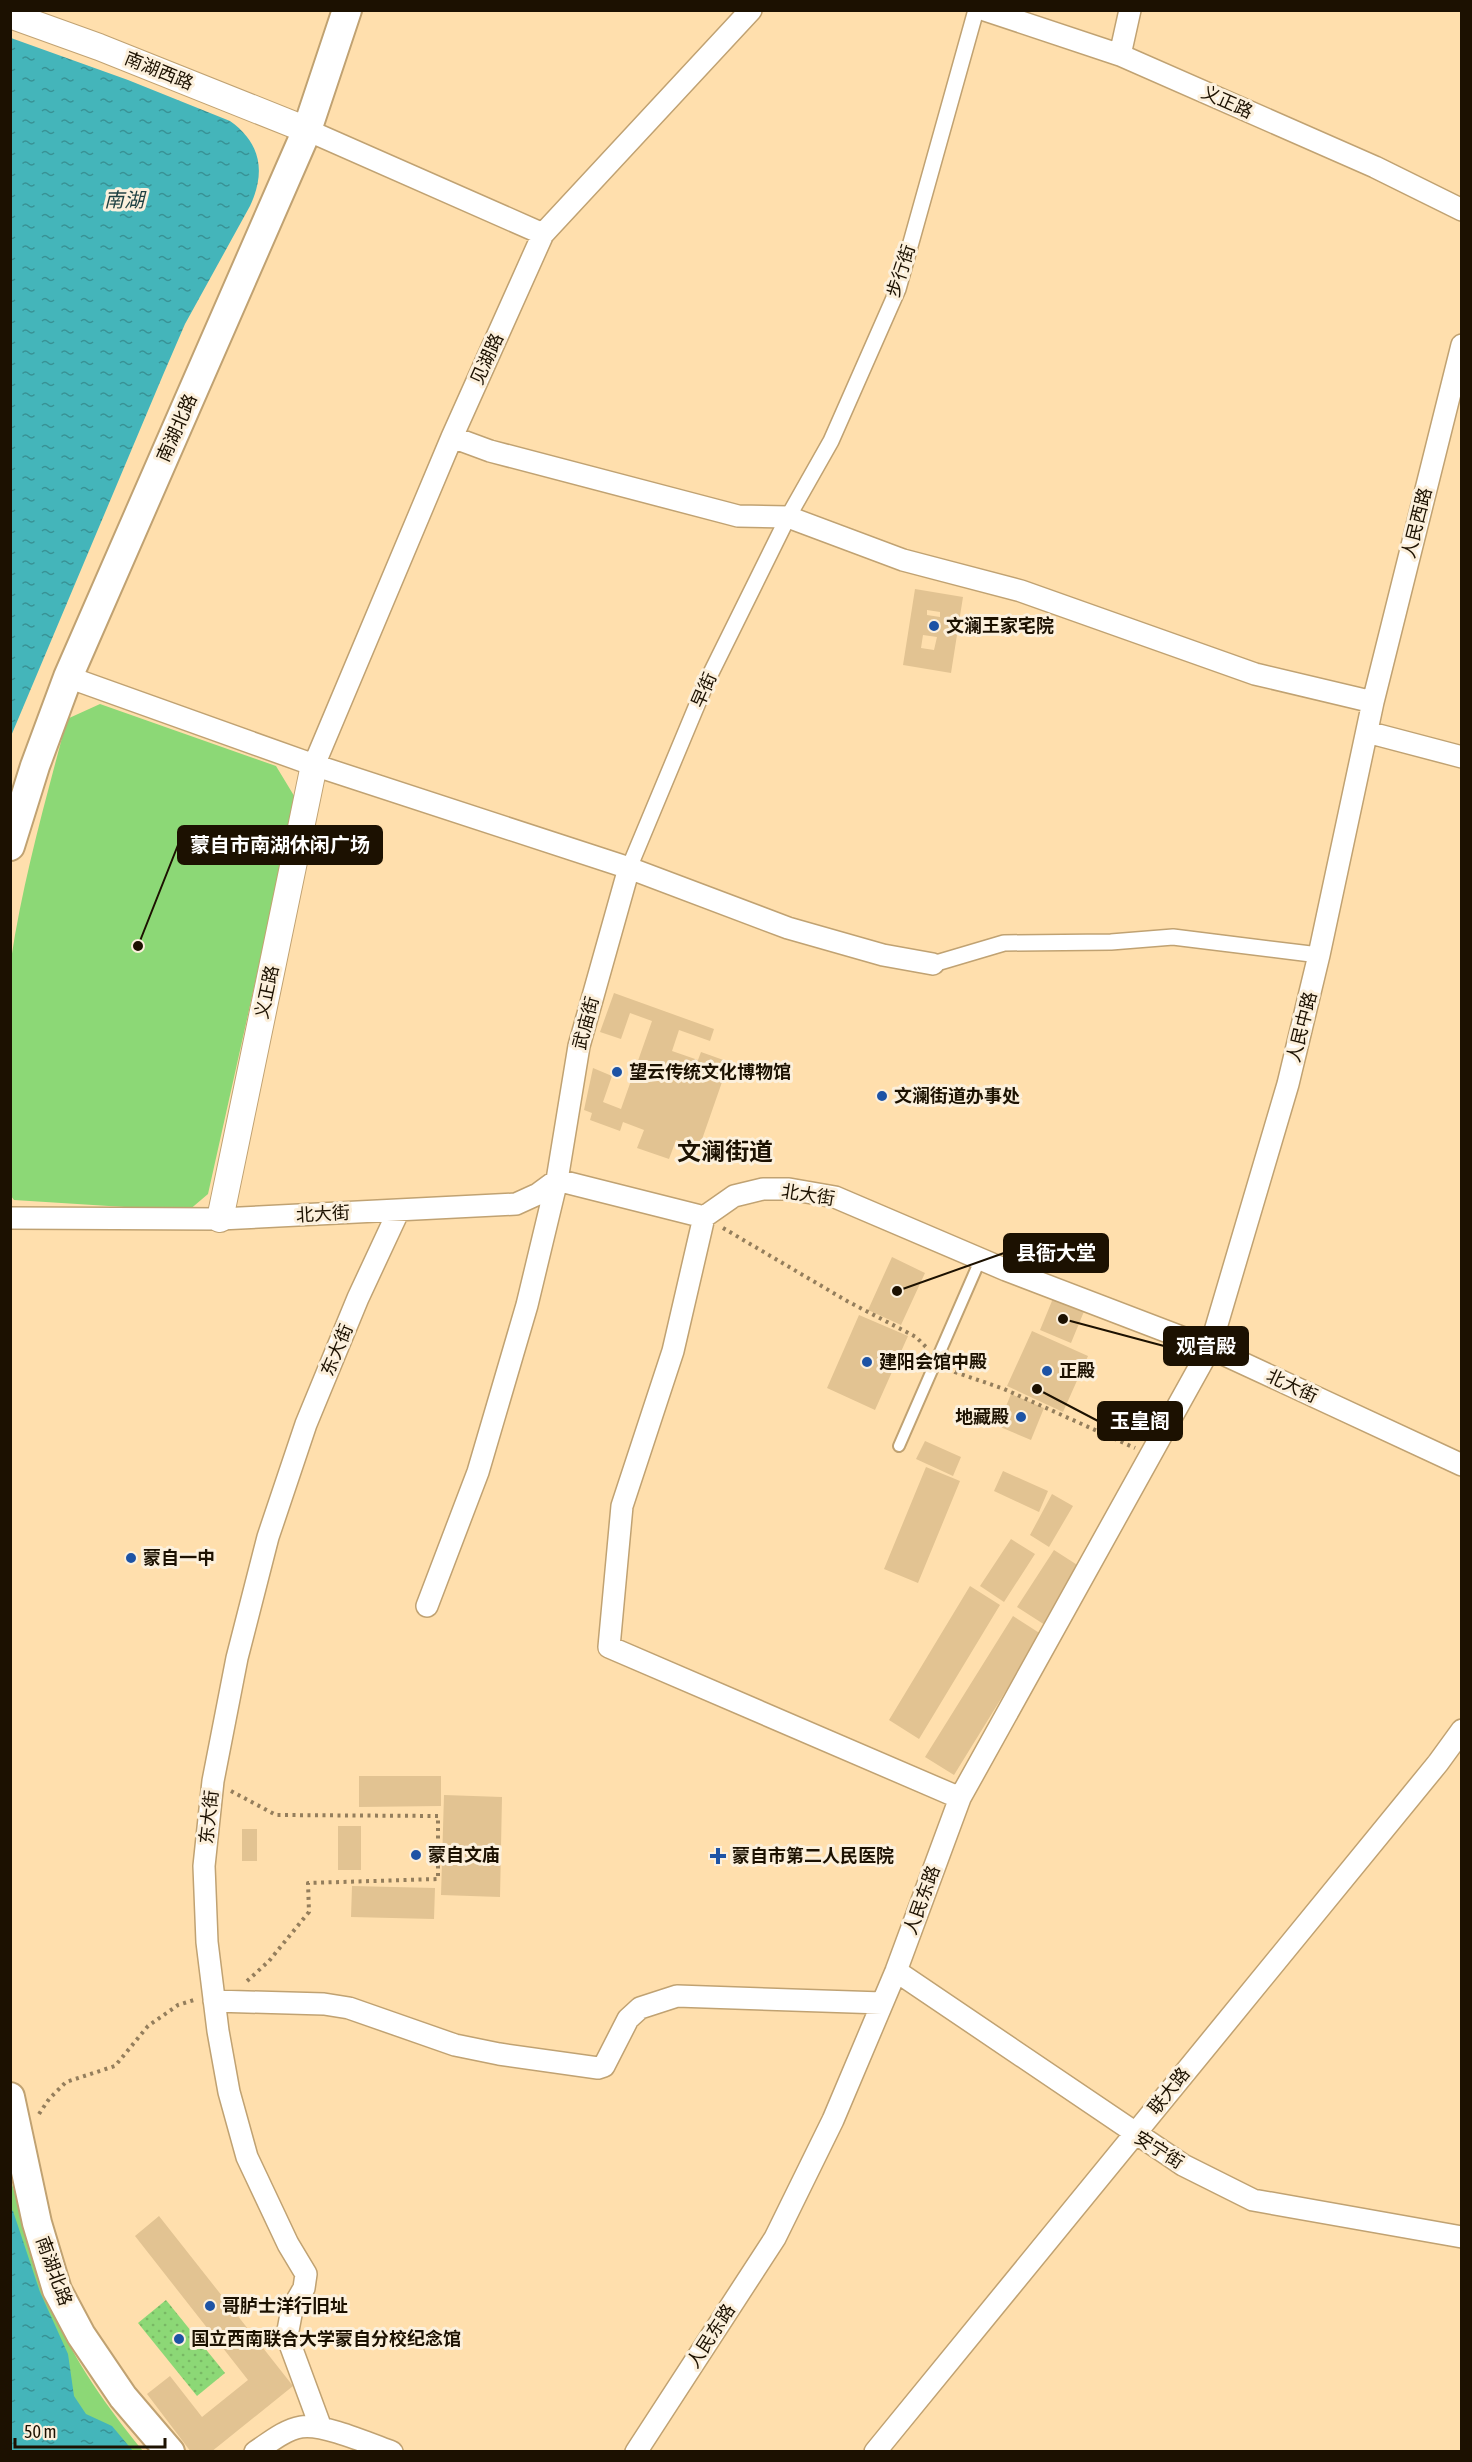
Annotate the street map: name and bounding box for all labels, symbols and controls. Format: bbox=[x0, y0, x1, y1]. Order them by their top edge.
street label: 南湖西路 bbox=[122, 47, 196, 94]
street label: 义正路 bbox=[1198, 81, 1256, 122]
water label: 南湖 bbox=[104, 188, 147, 211]
street label: 步行街 bbox=[882, 242, 919, 300]
street label: 见湖路 bbox=[466, 330, 507, 388]
street label: 南湖北路 bbox=[152, 391, 201, 465]
street label: 人民西路 bbox=[1398, 485, 1435, 560]
place label: 文澜王家宅院 bbox=[946, 615, 1054, 636]
marker: 文澜王家宅院 bbox=[927, 619, 941, 633]
street label: 早街 bbox=[687, 669, 720, 711]
callout: 蒙自市南湖休闲广场 bbox=[178, 826, 382, 864]
text: 蒙自市南湖休闲广场 bbox=[190, 833, 370, 856]
street label: 义正路 bbox=[251, 963, 282, 1020]
street label: 人民中路 bbox=[1283, 989, 1320, 1064]
street label: 武庙街 bbox=[568, 994, 603, 1052]
place label: 望云传统文化博物馆 bbox=[629, 1061, 791, 1082]
marker: 望云传统文化博物馆 bbox=[610, 1065, 624, 1079]
place label: 文澜街道办事处 bbox=[894, 1085, 1020, 1106]
marker: 文澜街道办事处 bbox=[875, 1089, 889, 1103]
district label: 文澜街道 bbox=[677, 1138, 773, 1165]
street label: 北大街 bbox=[780, 1180, 836, 1209]
street label: 北大街 bbox=[295, 1202, 350, 1225]
callout: 县衙大堂 bbox=[1004, 1234, 1108, 1272]
text: 县衙大堂 bbox=[1016, 1241, 1096, 1264]
street label: 东大街 bbox=[316, 1321, 357, 1379]
callout: 观音殿 bbox=[1164, 1327, 1248, 1365]
text: 观音殿 bbox=[1176, 1334, 1236, 1357]
place label: 建阳会馆中殿 bbox=[879, 1351, 987, 1372]
marker: 建阳会馆中殿 bbox=[860, 1355, 874, 1369]
place label: 正殿 bbox=[1059, 1360, 1095, 1381]
marker: 正殿 bbox=[1040, 1364, 1054, 1378]
street label: 北大街 bbox=[1263, 1365, 1321, 1406]
callout: 玉皇阁 bbox=[1098, 1402, 1182, 1440]
place label: 地藏殿 bbox=[955, 1406, 1009, 1427]
text: 玉皇阁 bbox=[1110, 1409, 1170, 1432]
marker: 地藏殿 bbox=[1014, 1410, 1028, 1424]
place label: 蒙自一中 bbox=[143, 1547, 215, 1568]
marker: 蒙自一中 bbox=[124, 1551, 138, 1565]
street label: 东大街 bbox=[195, 1789, 222, 1845]
place label: 蒙自文庙 bbox=[428, 1844, 500, 1865]
place label: 蒙自市第二人民医院 bbox=[732, 1845, 894, 1866]
marker: 蒙自市第二人民医院 bbox=[709, 1847, 727, 1865]
marker: 蒙自文庙 bbox=[409, 1848, 423, 1862]
street label: 人民东路 bbox=[899, 1862, 944, 1937]
street label: 联大路 bbox=[1143, 2063, 1194, 2118]
street label: 安宁街 bbox=[1131, 2126, 1188, 2173]
street label: 南湖北路 bbox=[32, 2233, 77, 2308]
place label: 哥胪士洋行旧址 bbox=[222, 2295, 348, 2316]
marker: 哥胪士洋行旧址 bbox=[203, 2299, 217, 2313]
street label: 人民东路 bbox=[682, 2300, 739, 2372]
place label: 国立西南联合大学蒙自分校纪念馆 bbox=[191, 2328, 461, 2349]
marker: 国立西南联合大学蒙自分校纪念馆 bbox=[172, 2332, 186, 2346]
scale bar bbox=[15, 2411, 165, 2449]
text: 50 m bbox=[24, 2421, 56, 2442]

